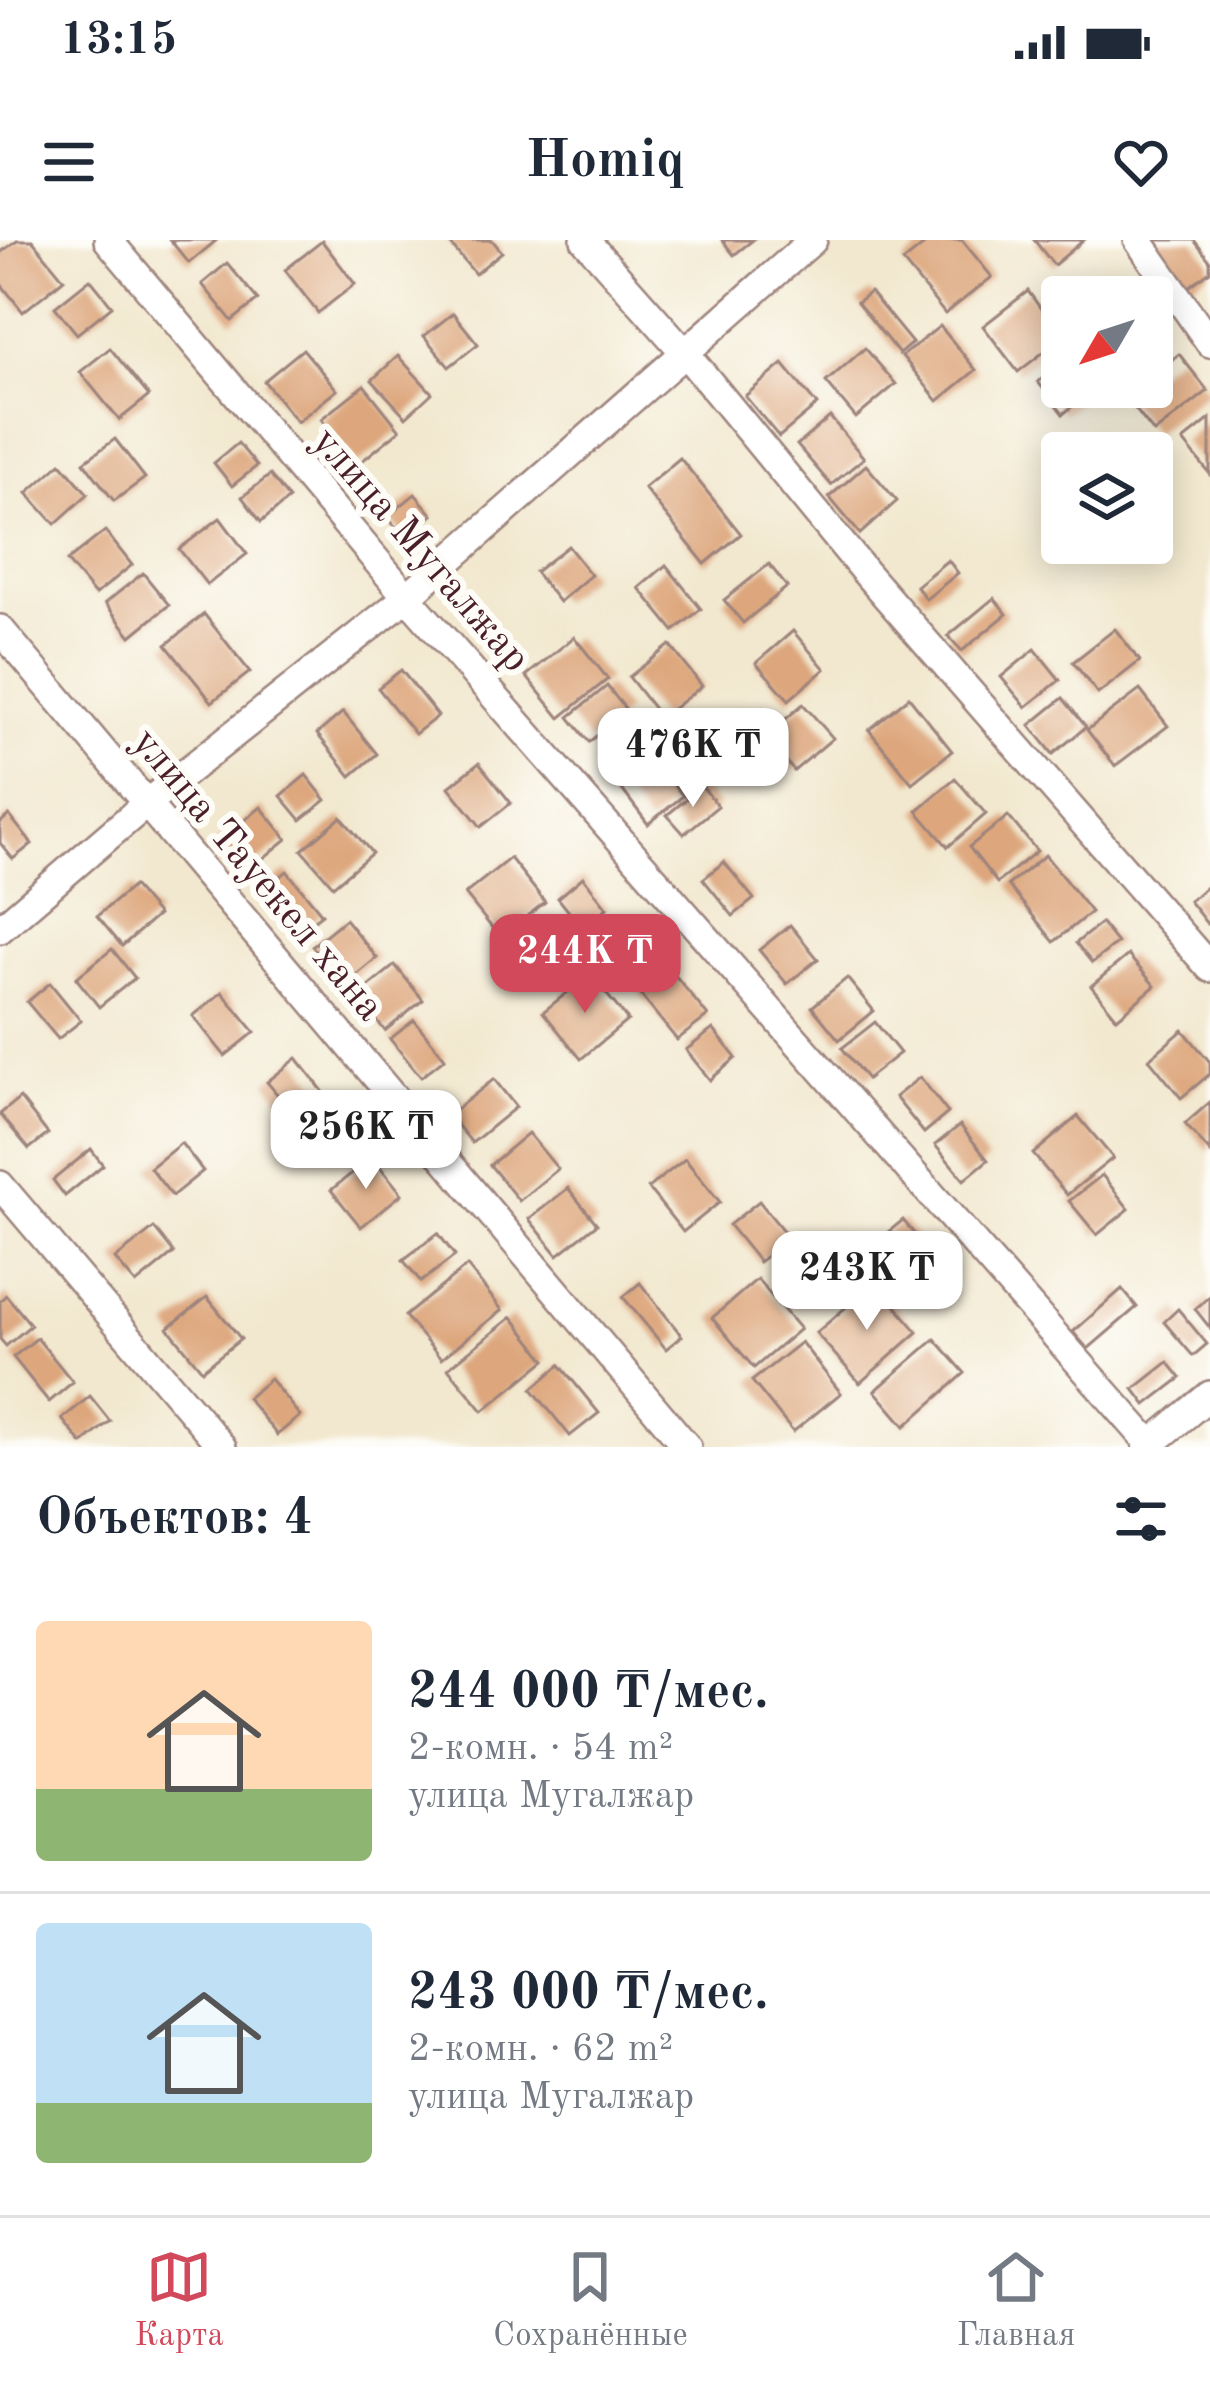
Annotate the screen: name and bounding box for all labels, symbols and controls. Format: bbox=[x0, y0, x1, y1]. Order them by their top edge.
text: 13:15 bbox=[60, 19, 177, 64]
icon: menu bbox=[36, 129, 102, 195]
icon: heart bbox=[1108, 129, 1174, 195]
text: Homiq bbox=[525, 135, 685, 189]
north arrow bbox=[1041, 276, 1173, 408]
map controls bbox=[1041, 276, 1173, 564]
street label: улица Мугалжар bbox=[303, 421, 537, 681]
button: layers bbox=[1041, 432, 1173, 564]
pin: 476K ₸ bbox=[595, 708, 791, 810]
street label: улица Тауекел хана bbox=[123, 722, 391, 1030]
text: 476K ₸ bbox=[625, 727, 761, 766]
pin: 244K ₸ bbox=[487, 914, 683, 1016]
text: 244K ₸ bbox=[517, 933, 653, 972]
pin: 256K ₸ bbox=[268, 1090, 464, 1192]
text: 256K ₸ bbox=[298, 1109, 434, 1148]
pin: 243K ₸ bbox=[769, 1231, 965, 1333]
text: 243K ₸ bbox=[799, 1250, 935, 1289]
icon: filters bbox=[1108, 1486, 1174, 1552]
text: Объектов: 4 bbox=[36, 1494, 313, 1545]
text: 244 000 ₸/мес. bbox=[408, 1668, 768, 1719]
icon: home bbox=[132, 1669, 276, 1813]
text: 2-комн. · 54 m² bbox=[408, 1729, 673, 1768]
text: улица Мугалжар bbox=[408, 1777, 694, 1816]
text: 243 000 ₸/мес. bbox=[408, 1969, 768, 2020]
icon: home bbox=[132, 1971, 276, 2115]
text: 2-комн. · 62 m² bbox=[408, 2030, 673, 2069]
text: улица Мугалжар bbox=[408, 2078, 694, 2117]
tab: Карта bbox=[135, 2244, 224, 2357]
tab: Сохранённые bbox=[493, 2244, 688, 2357]
tab: Главная bbox=[957, 2244, 1075, 2357]

